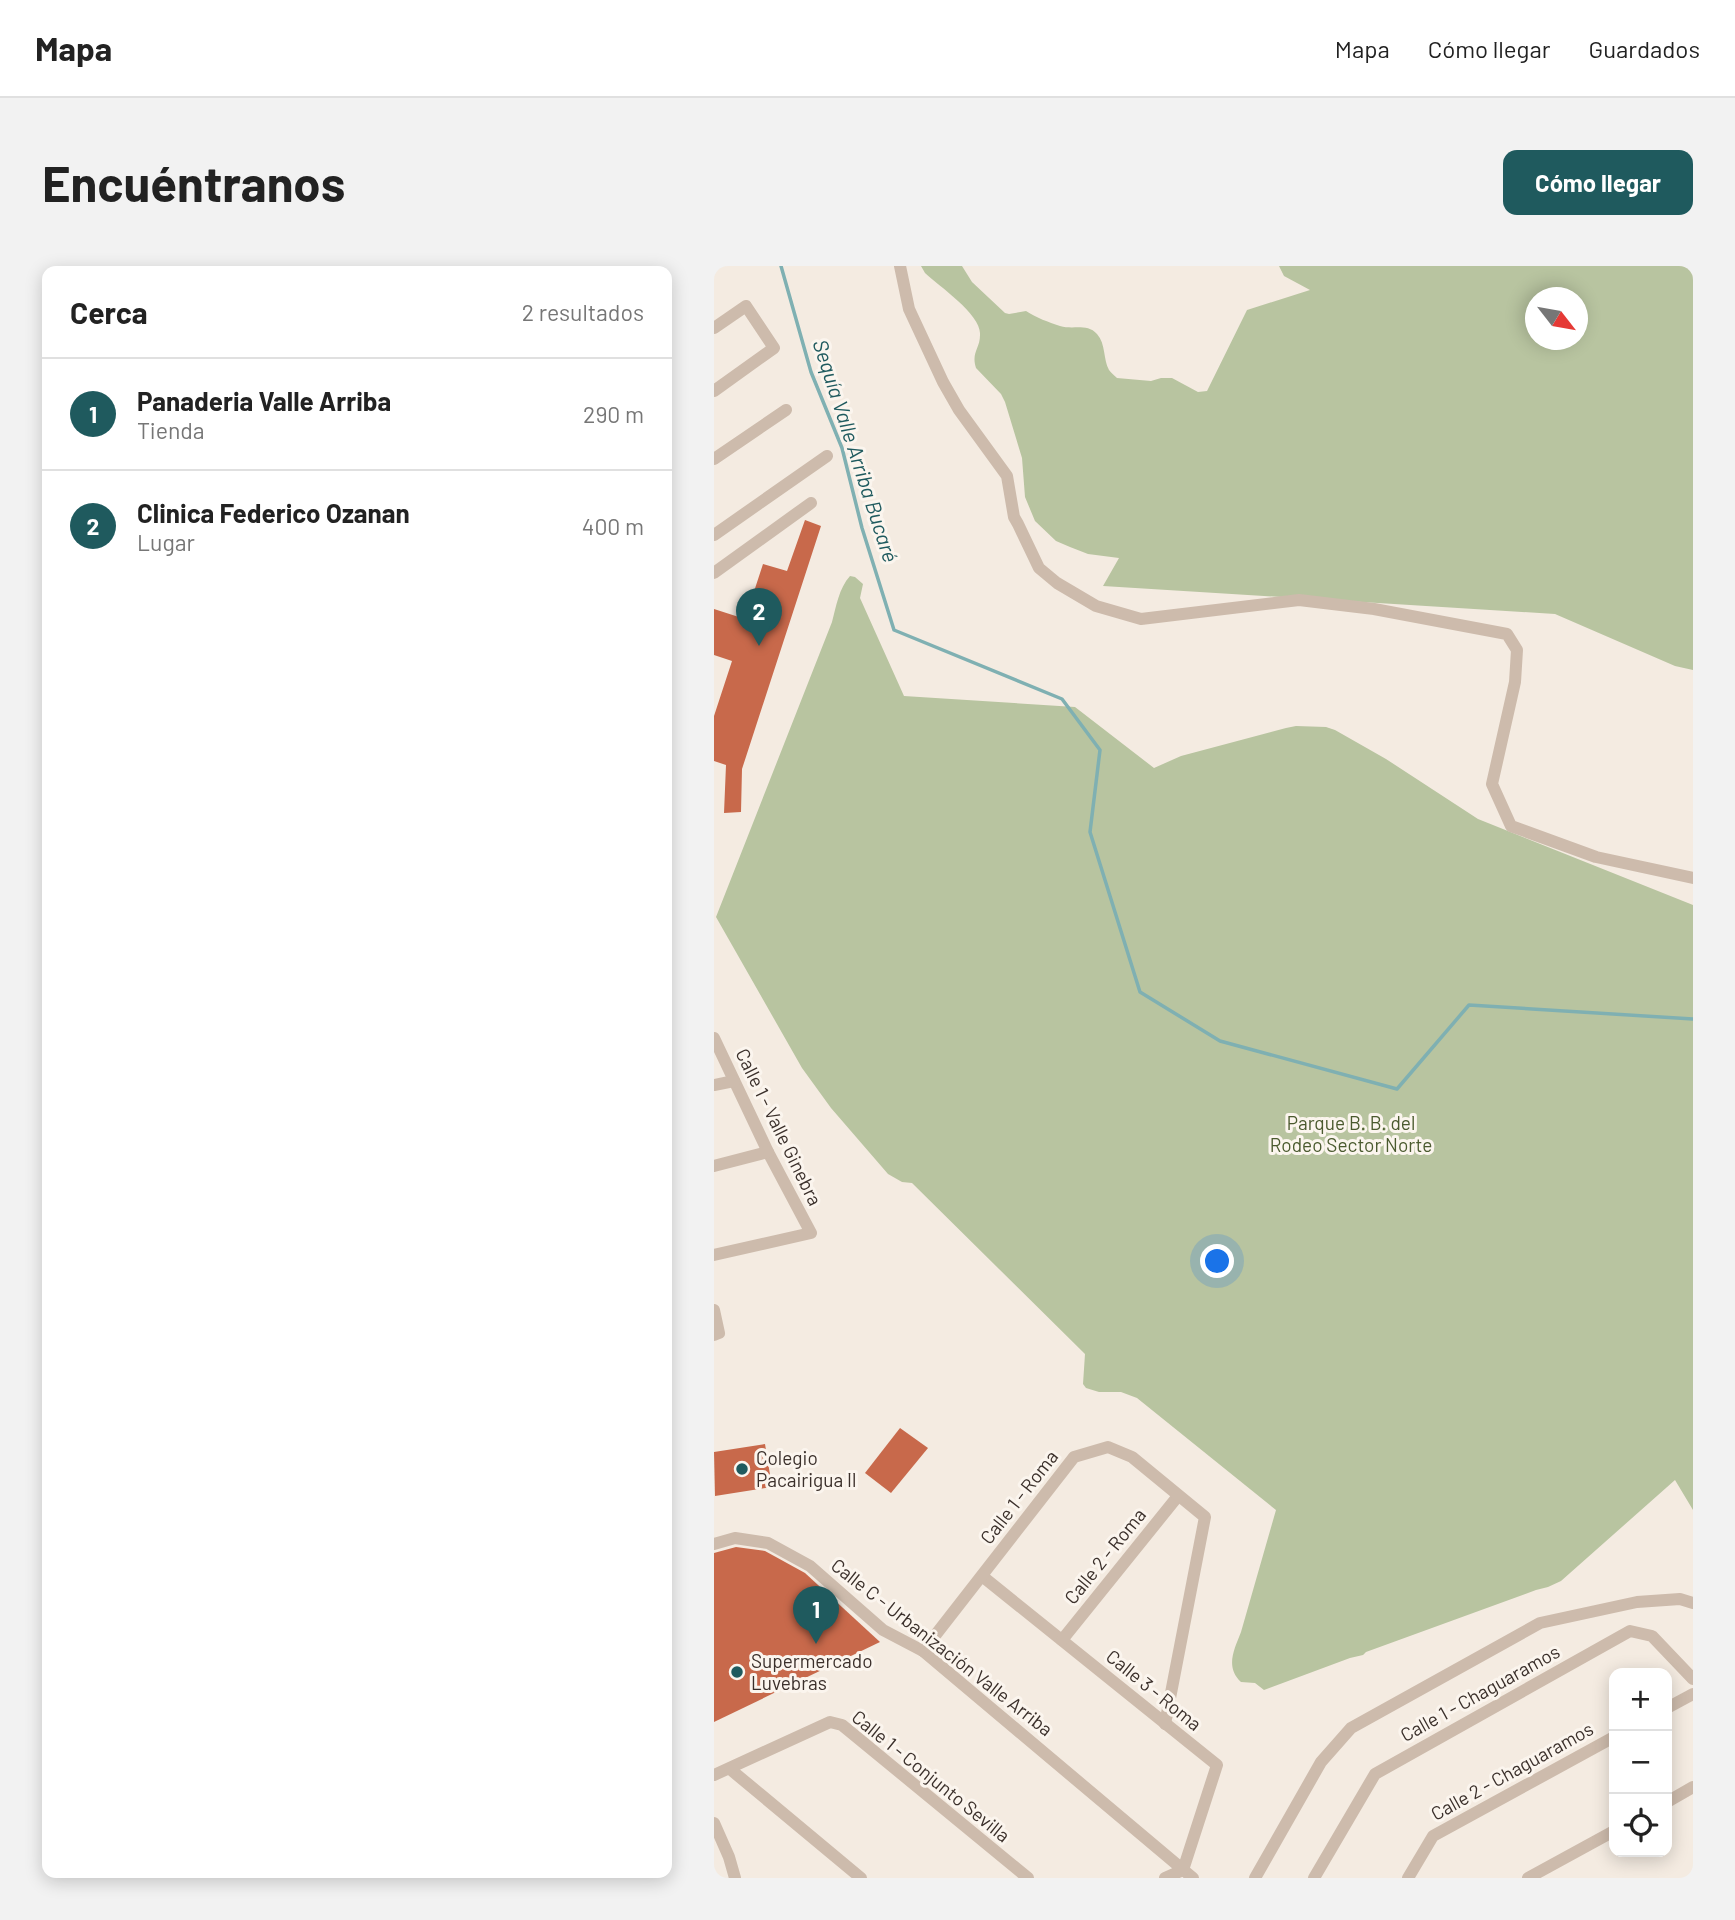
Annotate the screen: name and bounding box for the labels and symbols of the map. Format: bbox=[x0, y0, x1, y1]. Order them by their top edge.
north arrow bbox=[1525, 287, 1588, 350]
water label: Sequía Valle Arriba Bucaré bbox=[809, 336, 904, 565]
pin: 2 bbox=[736, 588, 782, 646]
street label: Calle 1 - Valle Ginebra bbox=[731, 1045, 827, 1209]
park label: Parque B. B. del Rodeo Sector Norte bbox=[1270, 1111, 1432, 1156]
your location bbox=[1200, 1244, 1234, 1278]
street label: Calle 1 - Roma bbox=[975, 1445, 1062, 1548]
place label: Colegio Pacairigua II bbox=[756, 1446, 857, 1491]
marker: Colegio Pacairigua II bbox=[734, 1461, 750, 1477]
street label: Calle 2 - Roma bbox=[1059, 1503, 1150, 1608]
street label: Calle C - Urbanización Valle Arriba bbox=[827, 1553, 1058, 1740]
pin: 1 bbox=[793, 1586, 839, 1644]
street label: Calle 1 - Chaguaramos bbox=[1396, 1639, 1563, 1746]
street label: Calle 3 - Roma bbox=[1102, 1644, 1207, 1735]
place label: Supermercado Luvebras bbox=[751, 1649, 873, 1694]
marker: Supermercado Luvebras bbox=[729, 1664, 745, 1680]
street label: Calle 1 - Conjunto Sevilla bbox=[848, 1705, 1015, 1846]
street label: Calle 2 - Chaguaramos bbox=[1426, 1716, 1597, 1825]

